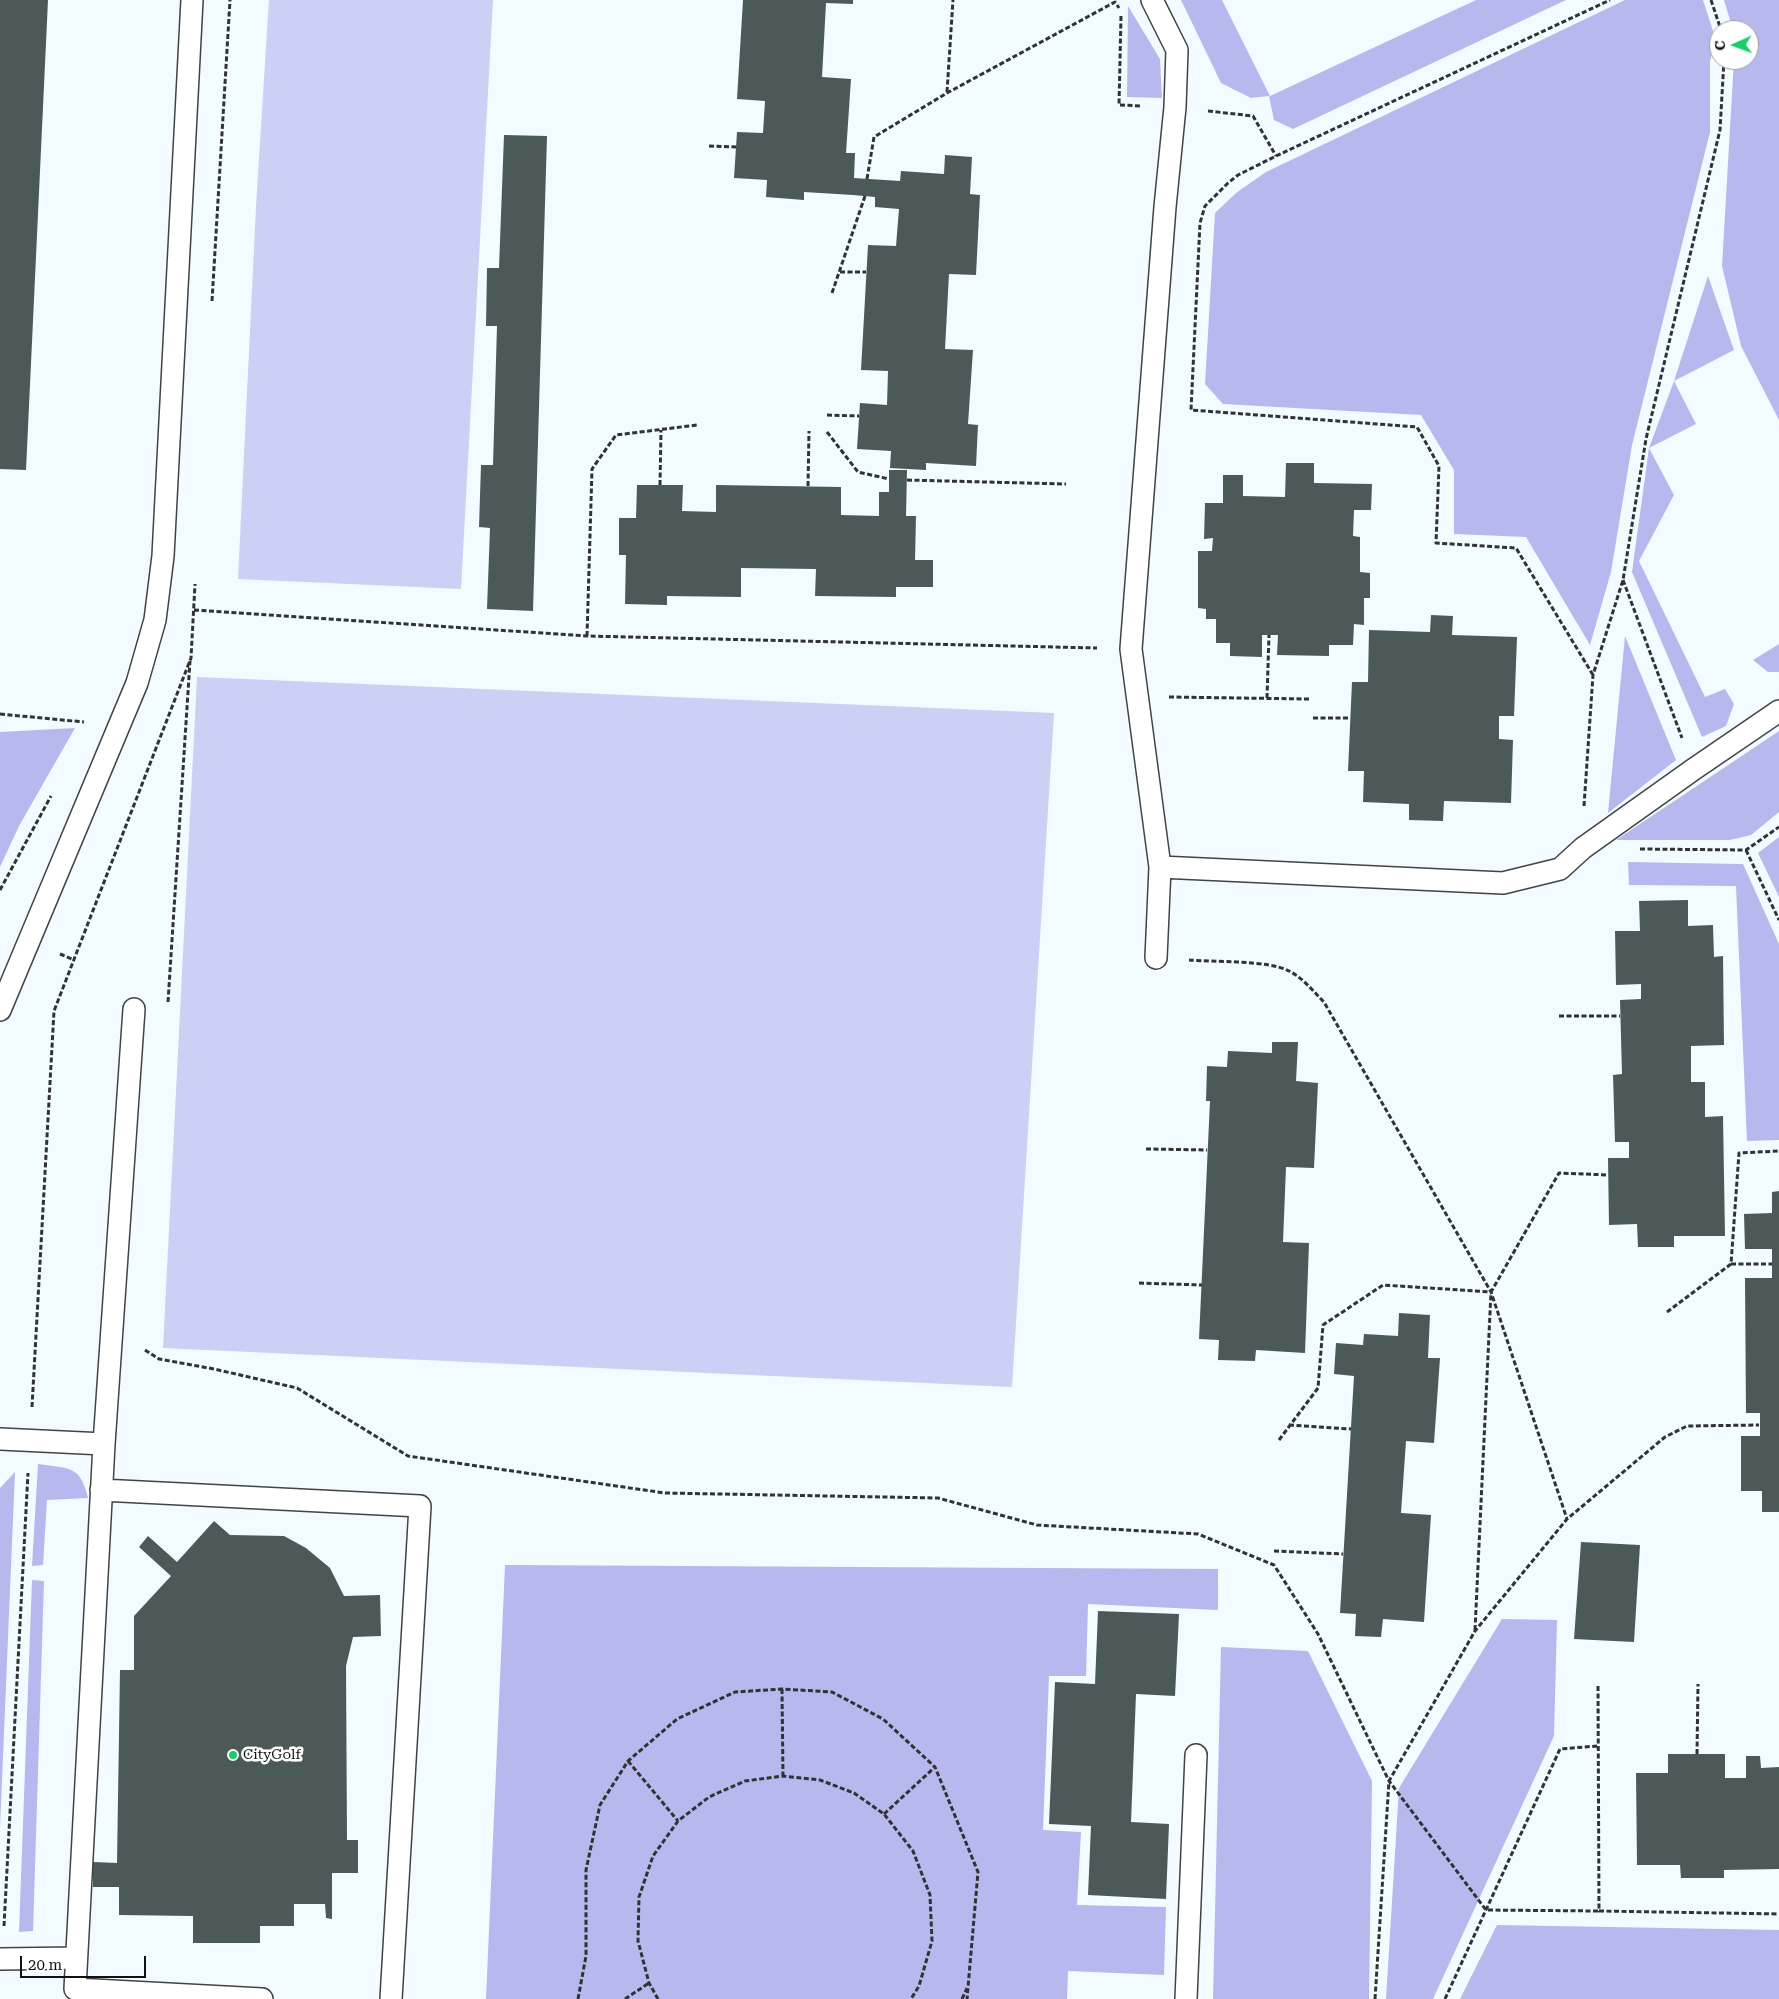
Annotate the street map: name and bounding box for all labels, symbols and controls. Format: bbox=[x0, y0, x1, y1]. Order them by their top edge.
north arrow bbox=[1709, 20, 1759, 70]
text: С bbox=[1712, 40, 1728, 51]
place label: CityGolf bbox=[243, 1747, 301, 1763]
marker: CityGolf bbox=[227, 1749, 239, 1761]
scale bar bbox=[22, 1946, 149, 1978]
text: 20 m bbox=[28, 1956, 62, 1974]

